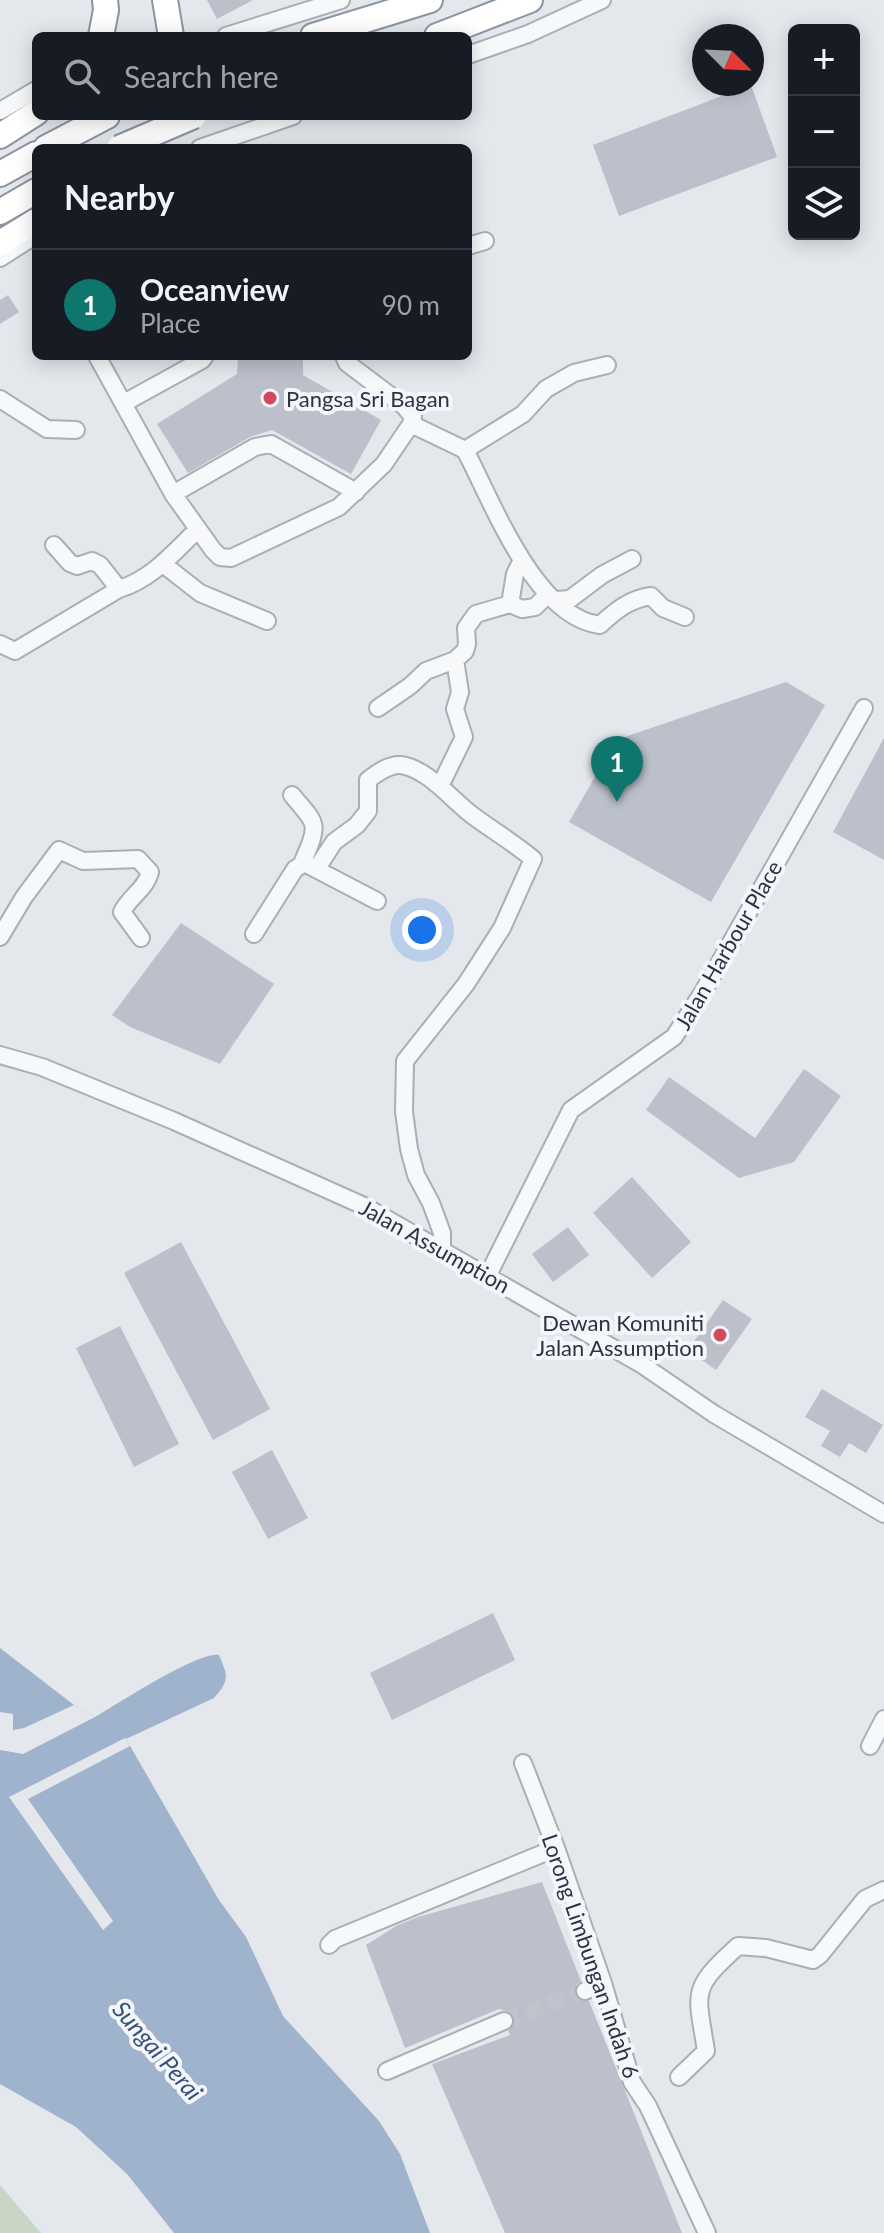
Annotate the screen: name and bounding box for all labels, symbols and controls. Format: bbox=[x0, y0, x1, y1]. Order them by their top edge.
north arrow bbox=[692, 24, 764, 96]
map controls bbox=[788, 24, 860, 240]
button: + bbox=[788, 24, 860, 96]
search box bbox=[32, 32, 472, 120]
icon: search bbox=[60, 54, 104, 98]
text: Search here bbox=[124, 58, 279, 94]
button: − bbox=[788, 96, 860, 168]
button: layers bbox=[788, 168, 860, 240]
text: Nearby bbox=[64, 176, 175, 217]
text: Oceanview bbox=[140, 271, 289, 307]
text: 1 bbox=[82, 289, 98, 321]
text: 90 m bbox=[382, 289, 440, 321]
text: Place bbox=[140, 307, 201, 339]
place label: Pangsa Sri Bagan bbox=[286, 385, 450, 412]
marker: Pangsa Sri Bagan bbox=[261, 389, 279, 407]
pin: 1 bbox=[591, 736, 643, 802]
street label: Jalan Harbour Place bbox=[669, 856, 787, 1034]
your location bbox=[402, 910, 442, 950]
street label: Jalan Assumption bbox=[355, 1193, 515, 1299]
place label: Dewan Komuniti Jalan Assumption bbox=[536, 1309, 704, 1361]
marker: Dewan Komuniti Jalan Assumption bbox=[711, 1326, 729, 1344]
street label: Lorong Limbungan Indah 6 bbox=[537, 1830, 645, 2082]
water label: Sungai Perai bbox=[107, 1995, 209, 2106]

